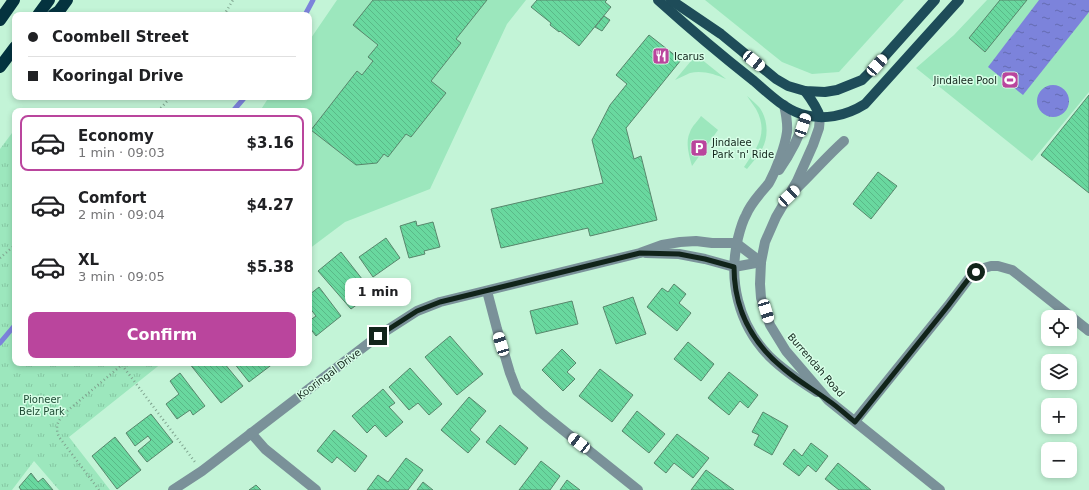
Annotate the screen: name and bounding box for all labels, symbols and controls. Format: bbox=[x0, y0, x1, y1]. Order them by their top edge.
text: Coombell Street bbox=[52, 28, 189, 46]
restaurant icon: Icarus bbox=[651, 46, 671, 66]
car bbox=[741, 49, 767, 73]
place label: Icarus bbox=[674, 51, 704, 62]
car bbox=[865, 52, 889, 78]
text: Kooringal Drive bbox=[52, 67, 183, 85]
sports icon: Jindalee Pool bbox=[1000, 70, 1020, 90]
place label: Jindalee Pool bbox=[933, 75, 997, 86]
car bbox=[794, 112, 812, 138]
icon: car bbox=[30, 125, 66, 161]
text: Economy bbox=[78, 127, 154, 145]
text: $3.16 bbox=[247, 134, 294, 152]
place label: Jindalee Park 'n' Ride bbox=[711, 137, 774, 160]
parking icon: Jindalee Park 'n' Ride bbox=[689, 138, 709, 158]
text: 1 min · 09:03 bbox=[78, 145, 165, 160]
car bbox=[776, 183, 802, 209]
icon: car bbox=[30, 187, 66, 223]
text: Comfort bbox=[78, 189, 146, 207]
text: $4.27 bbox=[247, 196, 294, 214]
text: 2 min · 09:04 bbox=[78, 207, 165, 222]
icon: car bbox=[30, 249, 66, 285]
text: XL bbox=[78, 251, 99, 269]
text: $5.38 bbox=[247, 258, 294, 276]
route start bbox=[967, 263, 985, 281]
text: 3 min · 09:05 bbox=[78, 269, 165, 284]
callout: 1 min bbox=[345, 278, 411, 306]
text: 1 min bbox=[358, 284, 398, 299]
car bbox=[757, 298, 775, 324]
map controls bbox=[1041, 310, 1077, 478]
button: locate bbox=[1041, 310, 1077, 346]
button: Confirm bbox=[28, 312, 296, 358]
route end bbox=[369, 327, 387, 345]
car bbox=[492, 331, 510, 357]
street label: Burrendah Road bbox=[785, 331, 847, 399]
street label: Kooringal Drive bbox=[295, 347, 363, 401]
button: layers bbox=[1041, 354, 1077, 390]
park label: Pioneer Belz Park bbox=[19, 394, 65, 417]
button: + bbox=[1041, 398, 1077, 434]
car bbox=[566, 431, 592, 455]
button: − bbox=[1041, 442, 1077, 478]

